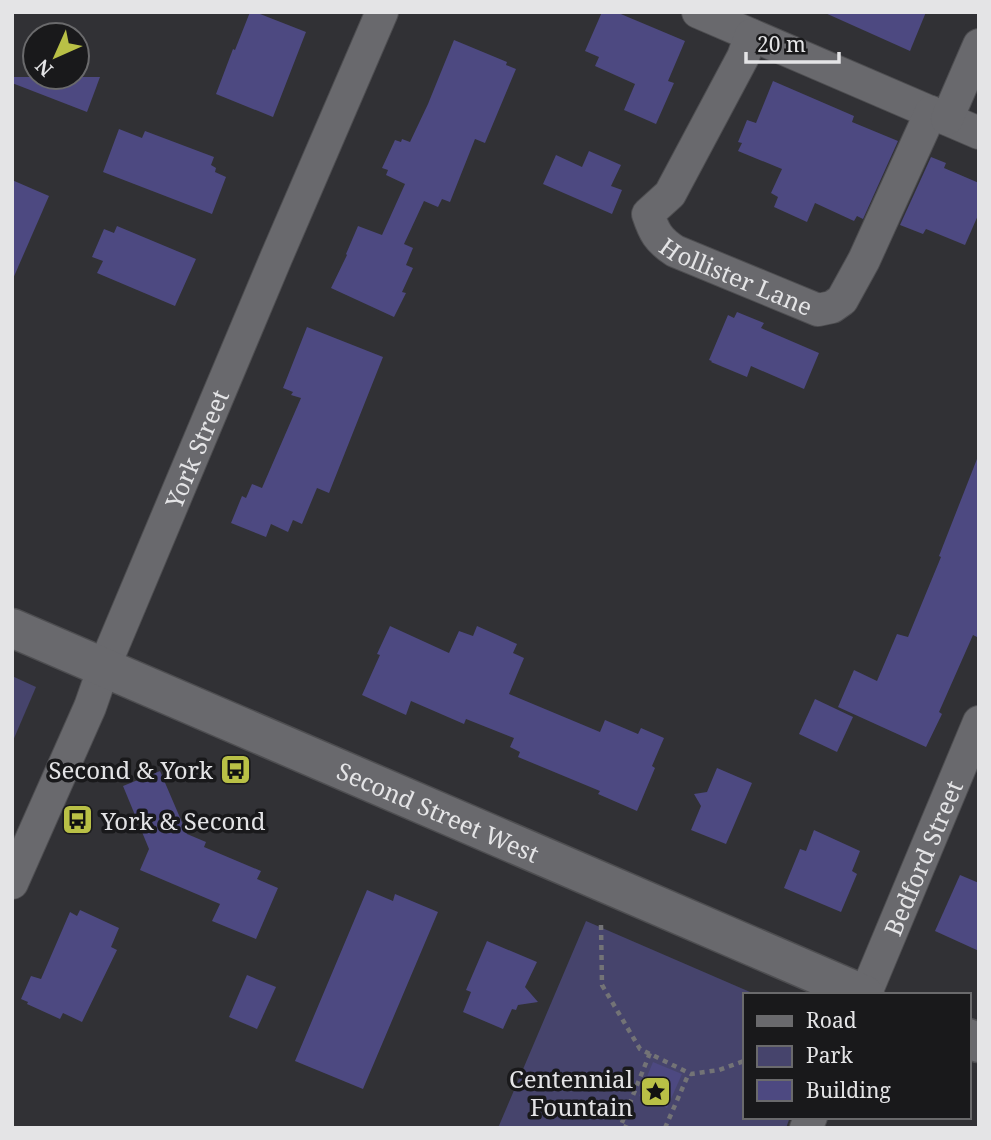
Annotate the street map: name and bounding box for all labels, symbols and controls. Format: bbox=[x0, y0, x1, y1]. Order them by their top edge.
north arrow bbox=[21, 21, 91, 91]
scale bar bbox=[746, 21, 839, 65]
text: 20 m bbox=[757, 30, 806, 58]
text: N bbox=[29, 54, 58, 83]
street label: Hollister Lane bbox=[654, 229, 818, 323]
street label: York Street bbox=[156, 384, 236, 514]
bus stop icon: Second & York bbox=[219, 752, 253, 786]
place label: Second & York bbox=[48, 753, 214, 786]
street label: Second Street West bbox=[332, 753, 545, 869]
street label: Bedford Street bbox=[875, 775, 969, 940]
bus stop icon: York & Second bbox=[61, 803, 95, 837]
place label: York & Second bbox=[100, 804, 266, 837]
legend bbox=[743, 993, 970, 1119]
text: Road bbox=[806, 1006, 857, 1034]
text: Park bbox=[806, 1041, 853, 1069]
place label: Centennial Fountain bbox=[509, 1062, 634, 1123]
place icon: Centennial Fountain bbox=[639, 1075, 673, 1109]
text: Building bbox=[806, 1076, 891, 1104]

